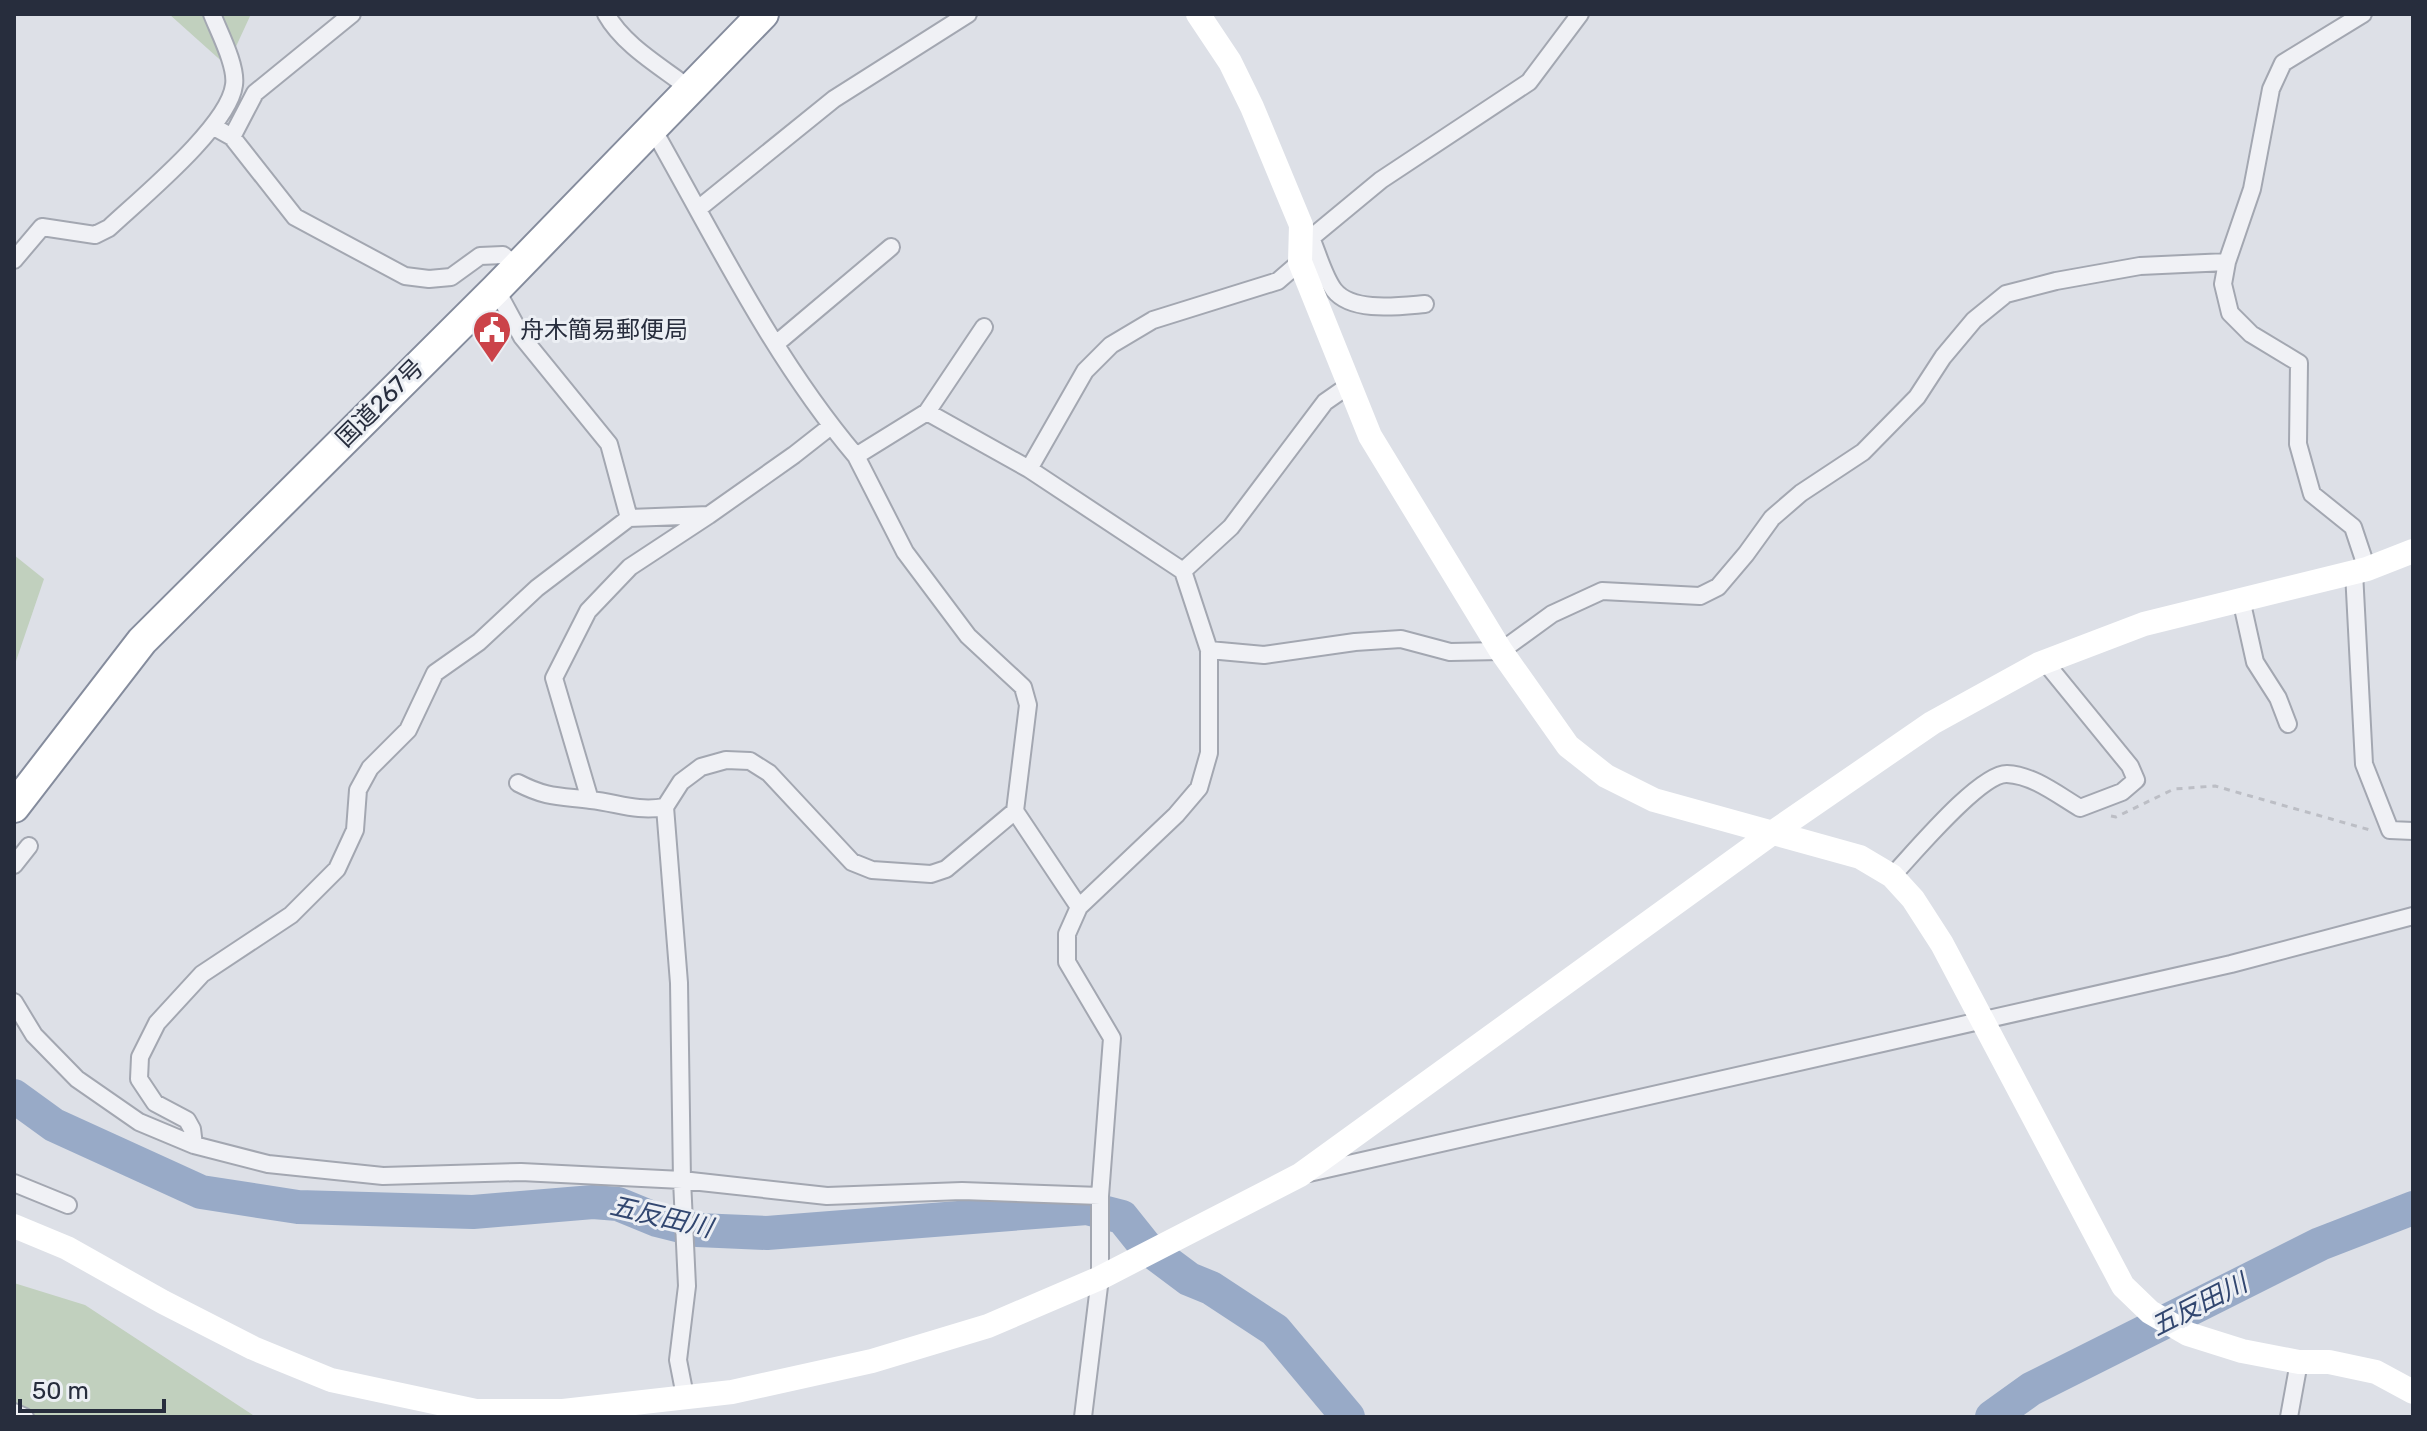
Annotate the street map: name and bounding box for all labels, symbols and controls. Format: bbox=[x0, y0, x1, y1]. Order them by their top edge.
public building icon: 舟木簡易郵便局 bbox=[471, 309, 513, 364]
place label: 舟木簡易郵便局 bbox=[520, 316, 688, 344]
street label: 国道267号 bbox=[330, 353, 430, 453]
water label: 五反田川 bbox=[607, 1190, 718, 1244]
water label: 五反田川 bbox=[2146, 1266, 2255, 1342]
scale bar bbox=[20, 1363, 164, 1413]
text: 50 m bbox=[32, 1377, 89, 1405]

